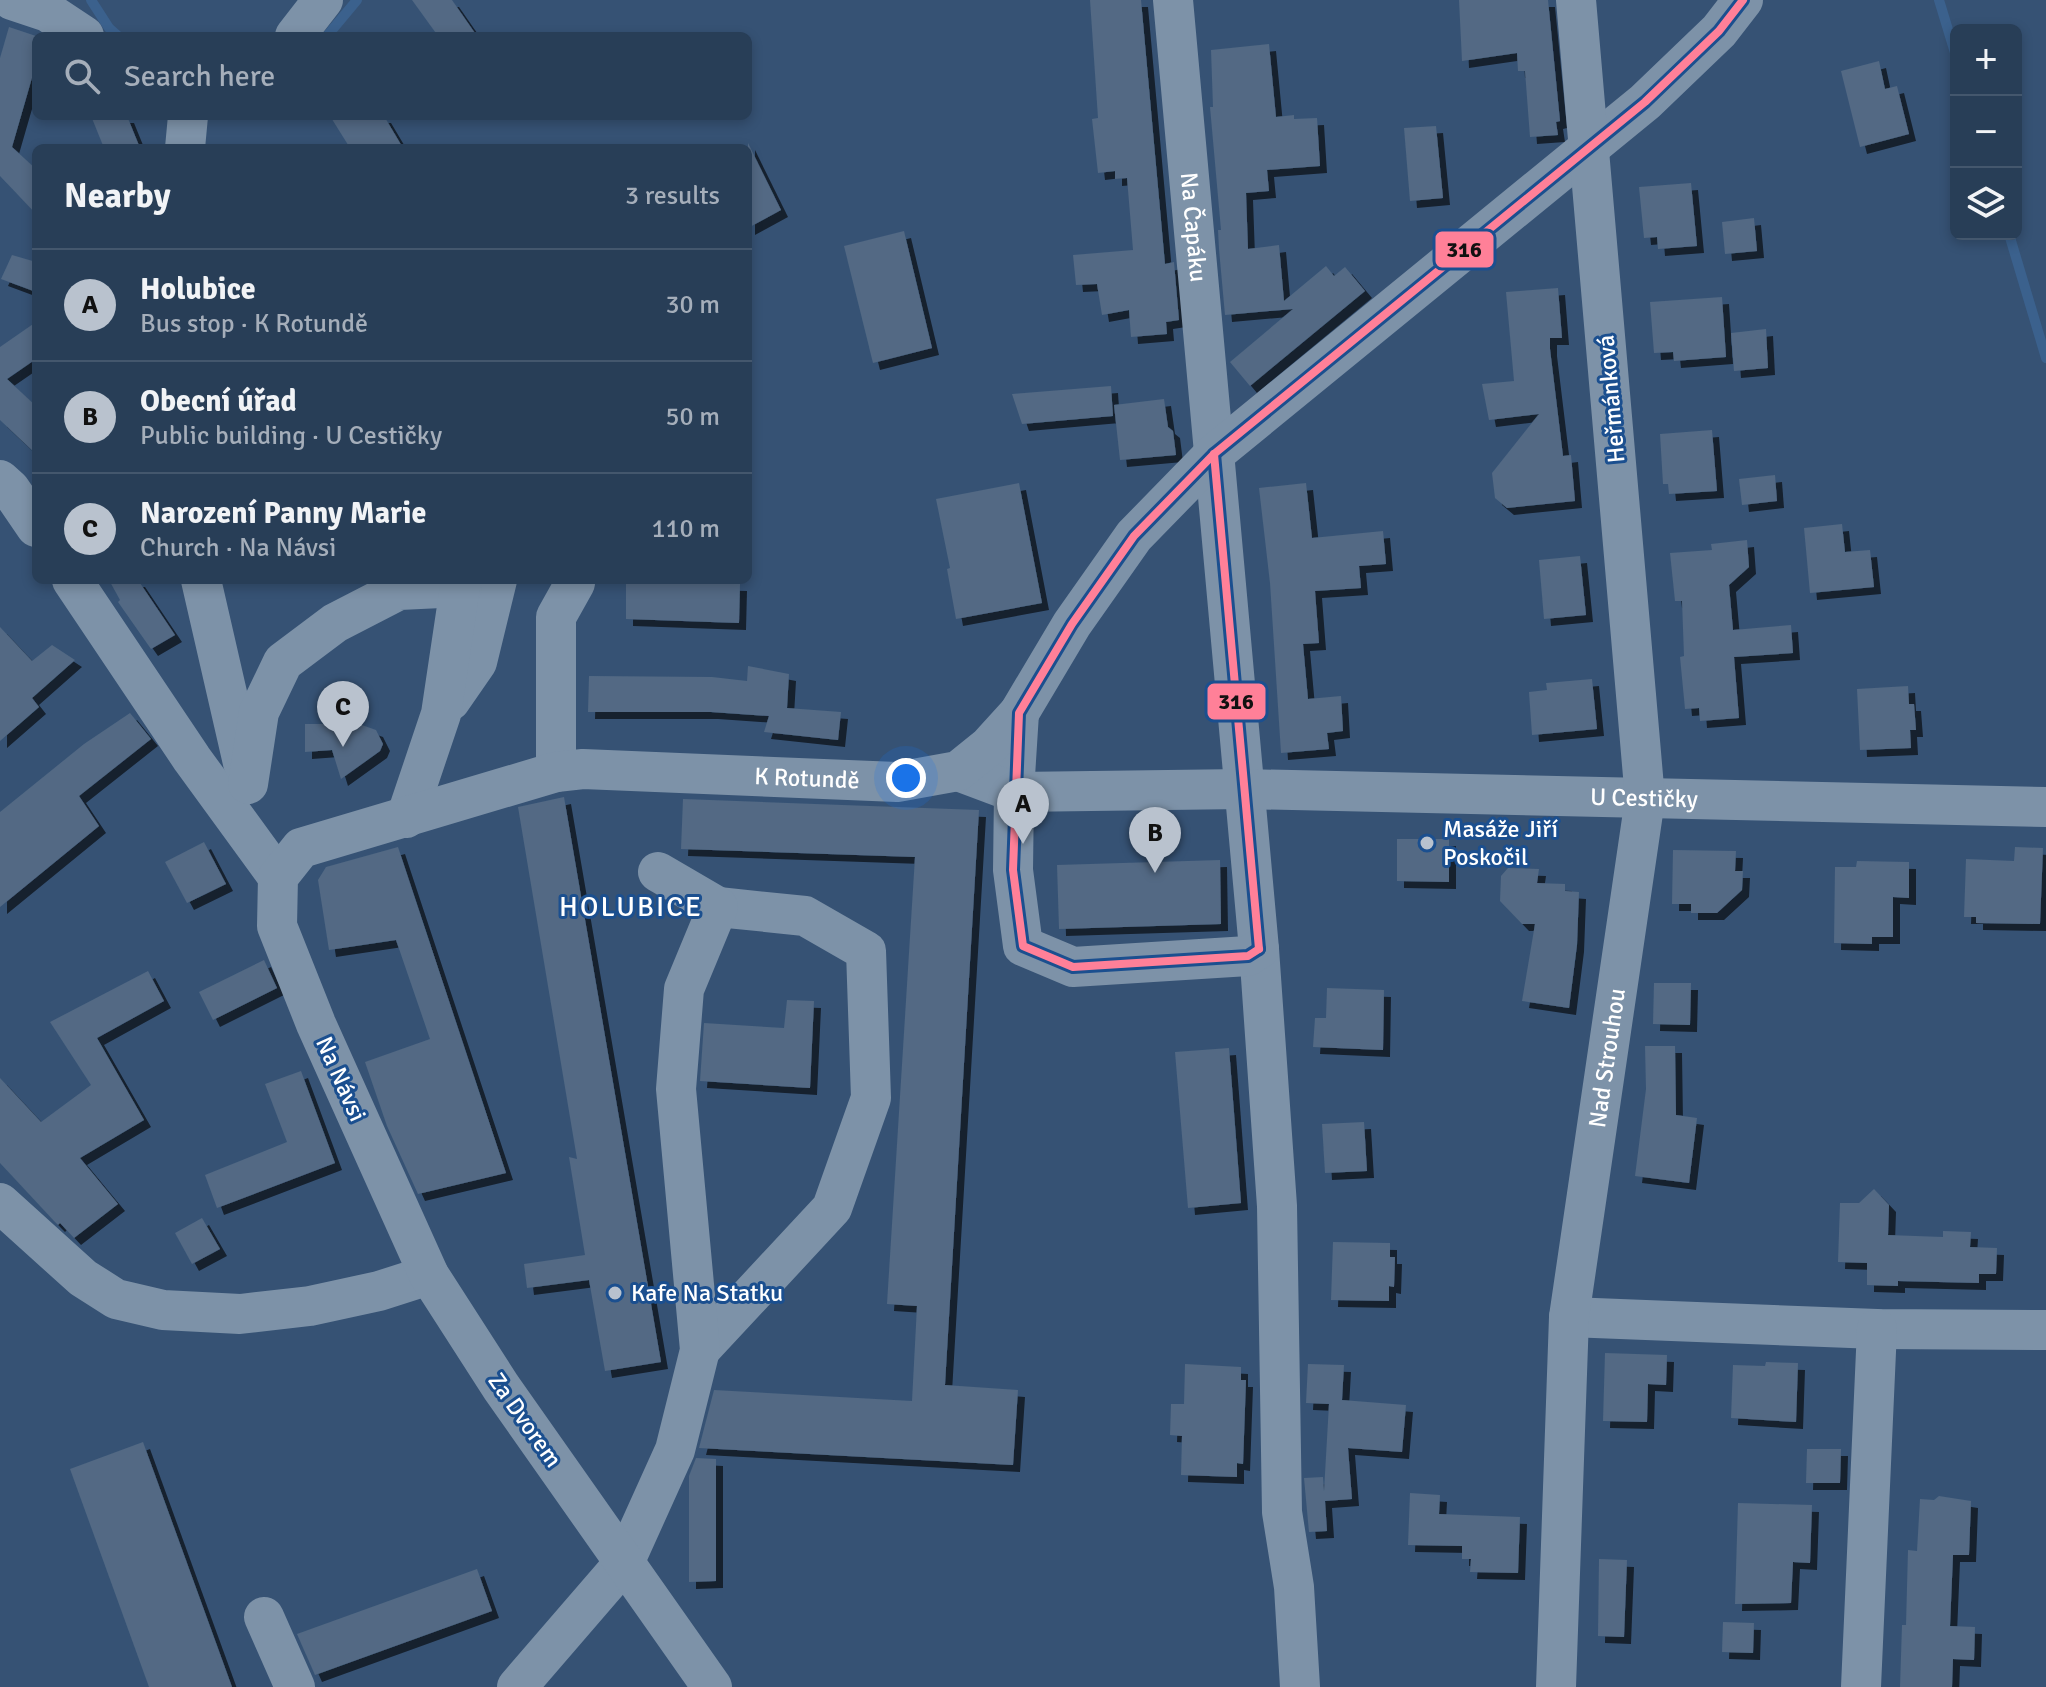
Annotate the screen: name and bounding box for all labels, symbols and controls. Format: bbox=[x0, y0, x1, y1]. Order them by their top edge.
map controls bbox=[1950, 24, 2022, 240]
button: + bbox=[1950, 24, 2022, 96]
search box bbox=[32, 32, 752, 120]
icon: search bbox=[60, 54, 104, 98]
text: Search here bbox=[124, 58, 275, 95]
button: − bbox=[1950, 96, 2022, 168]
button: layers bbox=[1950, 168, 2022, 240]
street label: Na Čapáku bbox=[1174, 171, 1213, 283]
text: Nearby bbox=[64, 175, 171, 217]
text: 3 results bbox=[625, 180, 720, 212]
line badge: 316 bbox=[1434, 230, 1495, 269]
text: 316 bbox=[1446, 236, 1482, 263]
text: Holubice bbox=[140, 271, 256, 308]
text: A bbox=[82, 289, 98, 321]
text: 30 m bbox=[665, 289, 720, 321]
text: Bus stop · K Rotundě bbox=[140, 308, 368, 340]
street label: Heřmánková bbox=[1590, 334, 1632, 464]
text: Obecní úřad bbox=[140, 383, 297, 420]
text: B bbox=[82, 401, 98, 433]
text: 50 m bbox=[665, 401, 720, 433]
text: Public building · U Cestičky bbox=[140, 420, 442, 452]
text: Narození Panny Marie bbox=[140, 495, 426, 532]
text: C bbox=[82, 513, 98, 545]
text: 110 m bbox=[651, 513, 720, 545]
text: Church · Na Návsi bbox=[140, 532, 336, 564]
pin: C bbox=[317, 681, 369, 747]
line badge: 316 bbox=[1206, 682, 1267, 721]
text: 316 bbox=[1218, 688, 1254, 715]
your location bbox=[886, 758, 926, 798]
street label: K Rotundě bbox=[754, 761, 860, 795]
pin: A bbox=[997, 778, 1049, 844]
street label: U Cestičky bbox=[1590, 782, 1698, 814]
pin: B bbox=[1129, 807, 1181, 873]
place label: Masáže Jiří Poskočil bbox=[1443, 814, 1558, 872]
marker: Masáže Jiří Poskočil bbox=[1418, 834, 1436, 852]
district label: HOLUBICE bbox=[559, 890, 703, 924]
street label: Nad Strouhou bbox=[1582, 986, 1632, 1130]
street label: Na Návsi bbox=[309, 1032, 373, 1126]
place label: Kafe Na Statku bbox=[631, 1278, 783, 1308]
marker: Kafe Na Statku bbox=[606, 1284, 624, 1302]
street label: Za Dvorem bbox=[482, 1367, 568, 1473]

